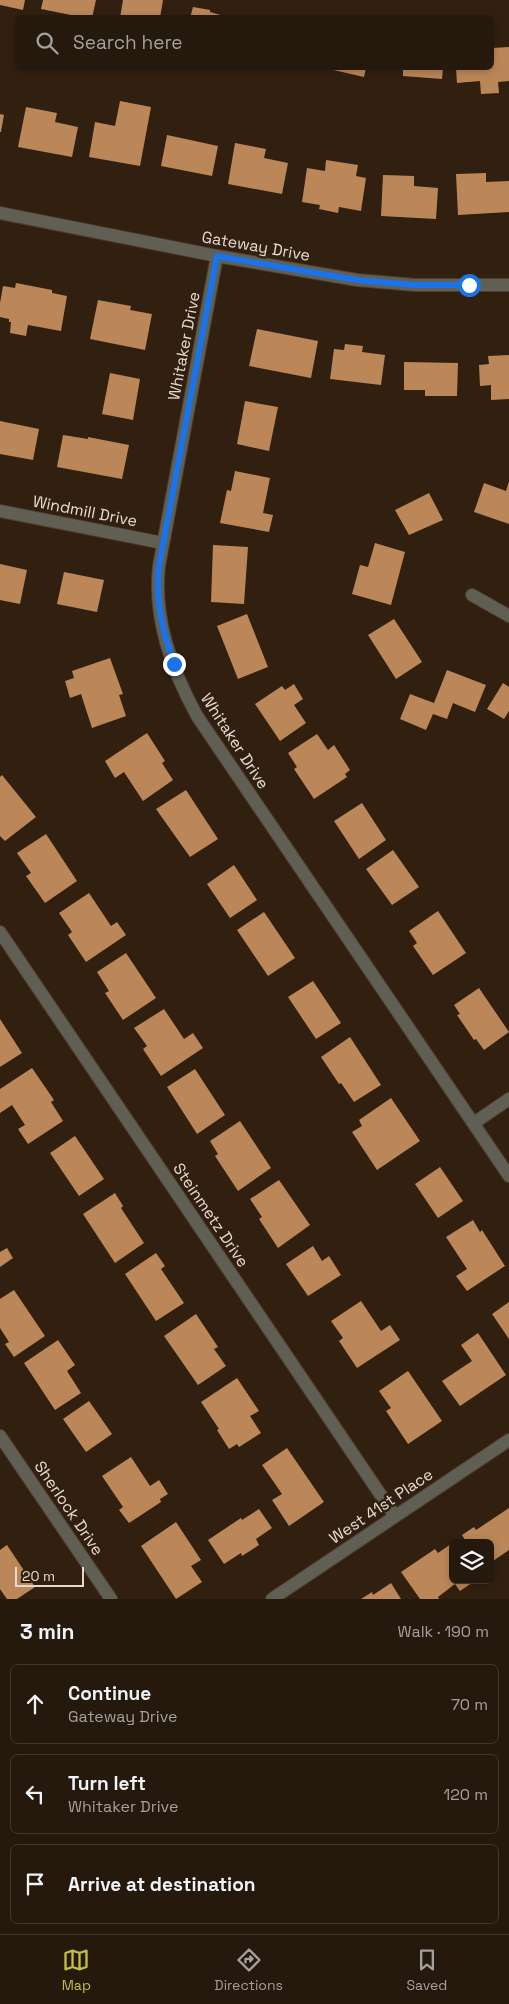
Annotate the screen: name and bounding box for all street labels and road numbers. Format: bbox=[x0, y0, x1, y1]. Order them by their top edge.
street label: Gateway Drive bbox=[200, 226, 312, 266]
street label: Whitaker Drive bbox=[163, 290, 205, 402]
street label: Windmill Drive bbox=[31, 491, 139, 531]
street label: Whitaker Drive bbox=[196, 689, 274, 793]
street label: Steinmetz Drive bbox=[168, 1159, 254, 1271]
street label: Sherlock Drive bbox=[30, 1457, 108, 1559]
street label: West 41st Place bbox=[325, 1464, 437, 1548]

